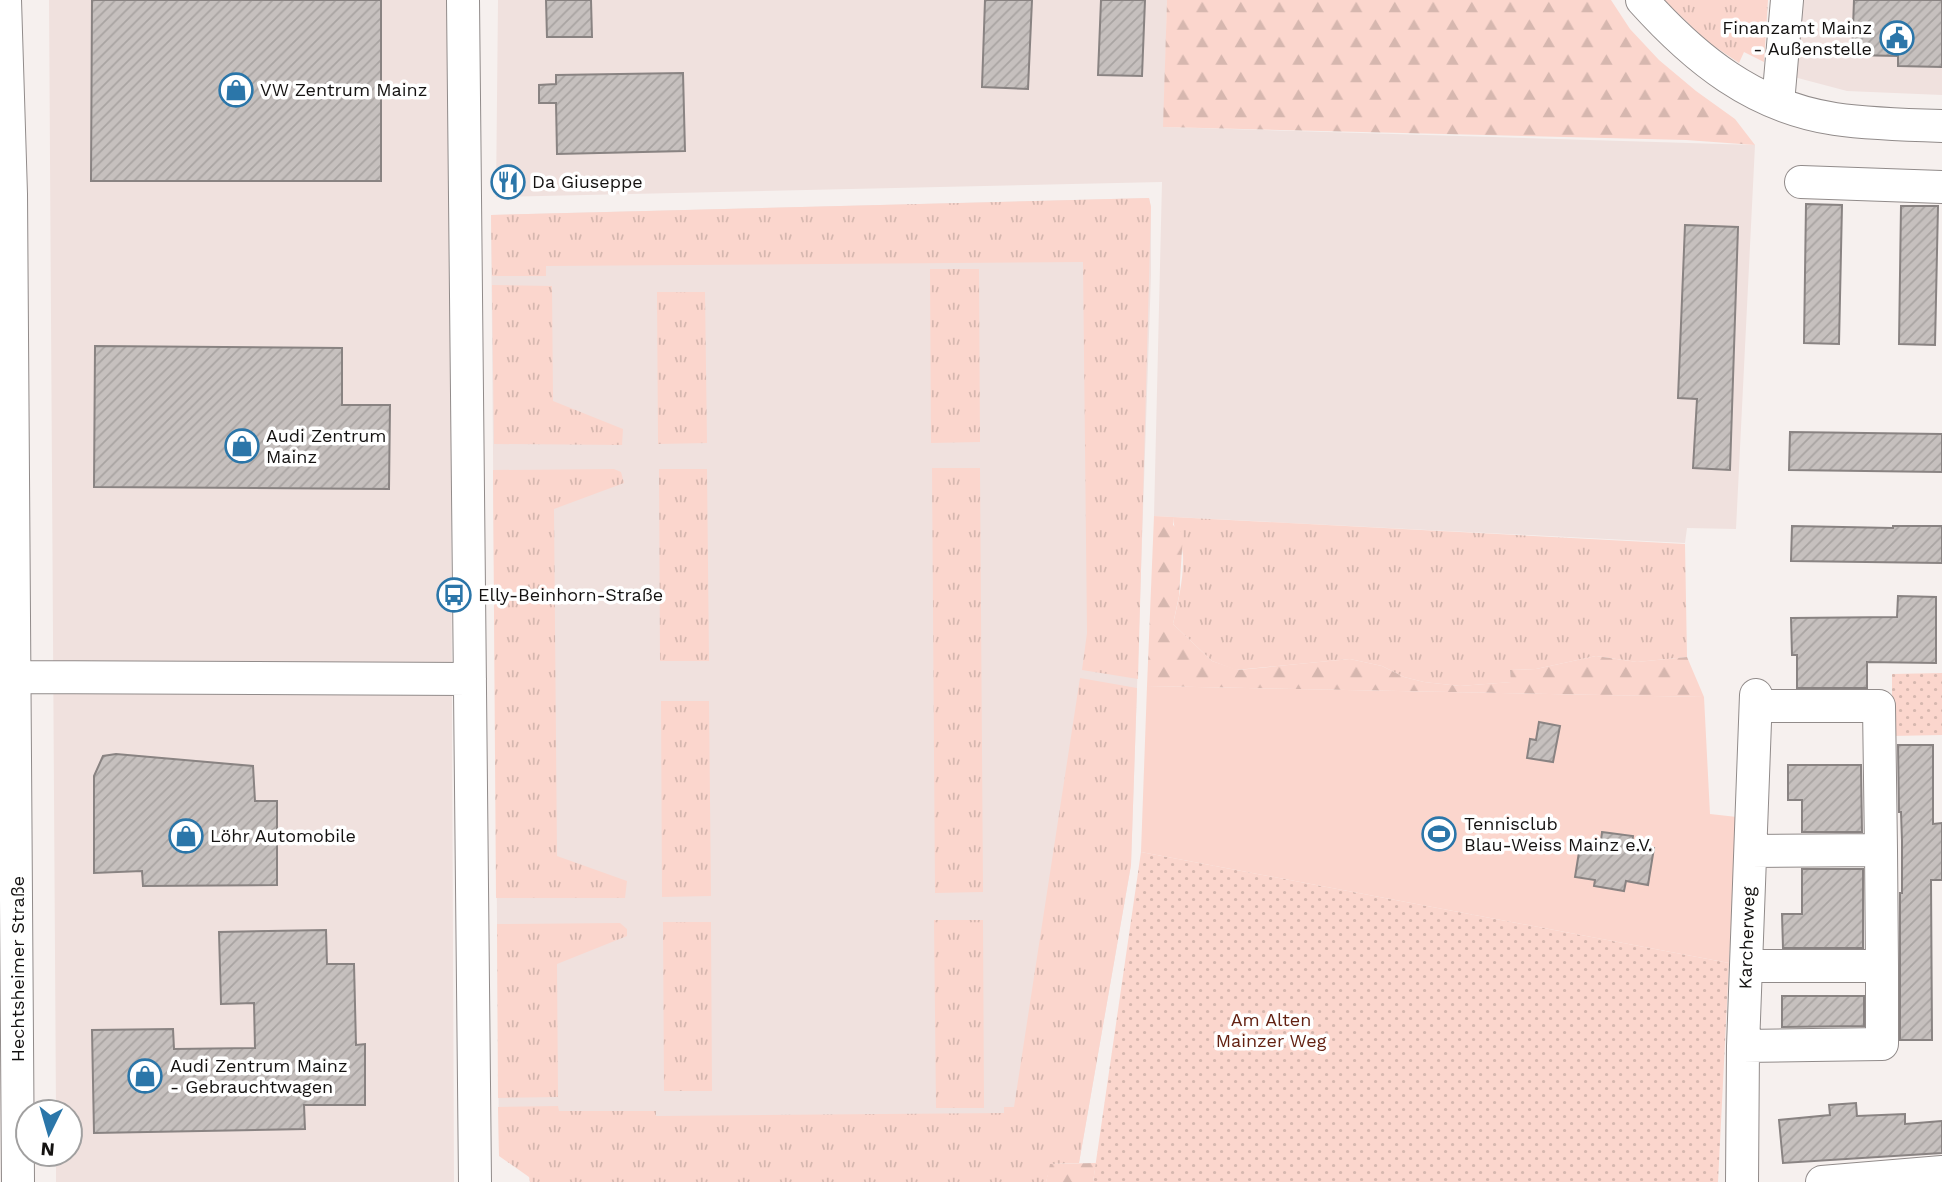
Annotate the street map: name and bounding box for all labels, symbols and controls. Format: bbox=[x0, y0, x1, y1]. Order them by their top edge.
place label: Finanzamt Mainz - Außenstelle bbox=[1722, 17, 1872, 59]
public building icon: Finanzamt Mainz - Außenstelle bbox=[1878, 19, 1916, 57]
shop icon: VW Zentrum Mainz bbox=[217, 71, 255, 109]
place label: VW Zentrum Mainz bbox=[260, 79, 427, 100]
restaurant icon: Da Giuseppe bbox=[489, 163, 527, 201]
place label: Da Giuseppe bbox=[532, 171, 643, 192]
place label: Audi Zentrum Mainz bbox=[266, 425, 387, 467]
shop icon: Audi Zentrum Mainz bbox=[223, 427, 261, 465]
bus stop icon: Elly-Beinhorn-Straße bbox=[435, 576, 473, 614]
place label: Elly-Beinhorn-Straße bbox=[478, 584, 663, 605]
place label: Tennisclub Blau-Weiss Mainz e.V. bbox=[1464, 813, 1653, 855]
sports icon: Tennisclub Blau-Weiss Mainz e.V. bbox=[1420, 815, 1458, 853]
shop icon: Löhr Automobile bbox=[167, 817, 205, 855]
place label: Löhr Automobile bbox=[210, 825, 356, 846]
street label: Hechtsheimer Straße bbox=[7, 876, 28, 1062]
street label: Karcherweg bbox=[1734, 886, 1759, 990]
park label: Am Alten Mainzer Weg bbox=[1216, 1009, 1327, 1051]
place label: Audi Zentrum Mainz - Gebrauchtwagen bbox=[170, 1055, 348, 1097]
shop icon: Audi Zentrum Mainz - Gebrauchtwagen bbox=[126, 1057, 164, 1095]
north arrow bbox=[14, 1098, 84, 1168]
text: N bbox=[40, 1137, 56, 1162]

